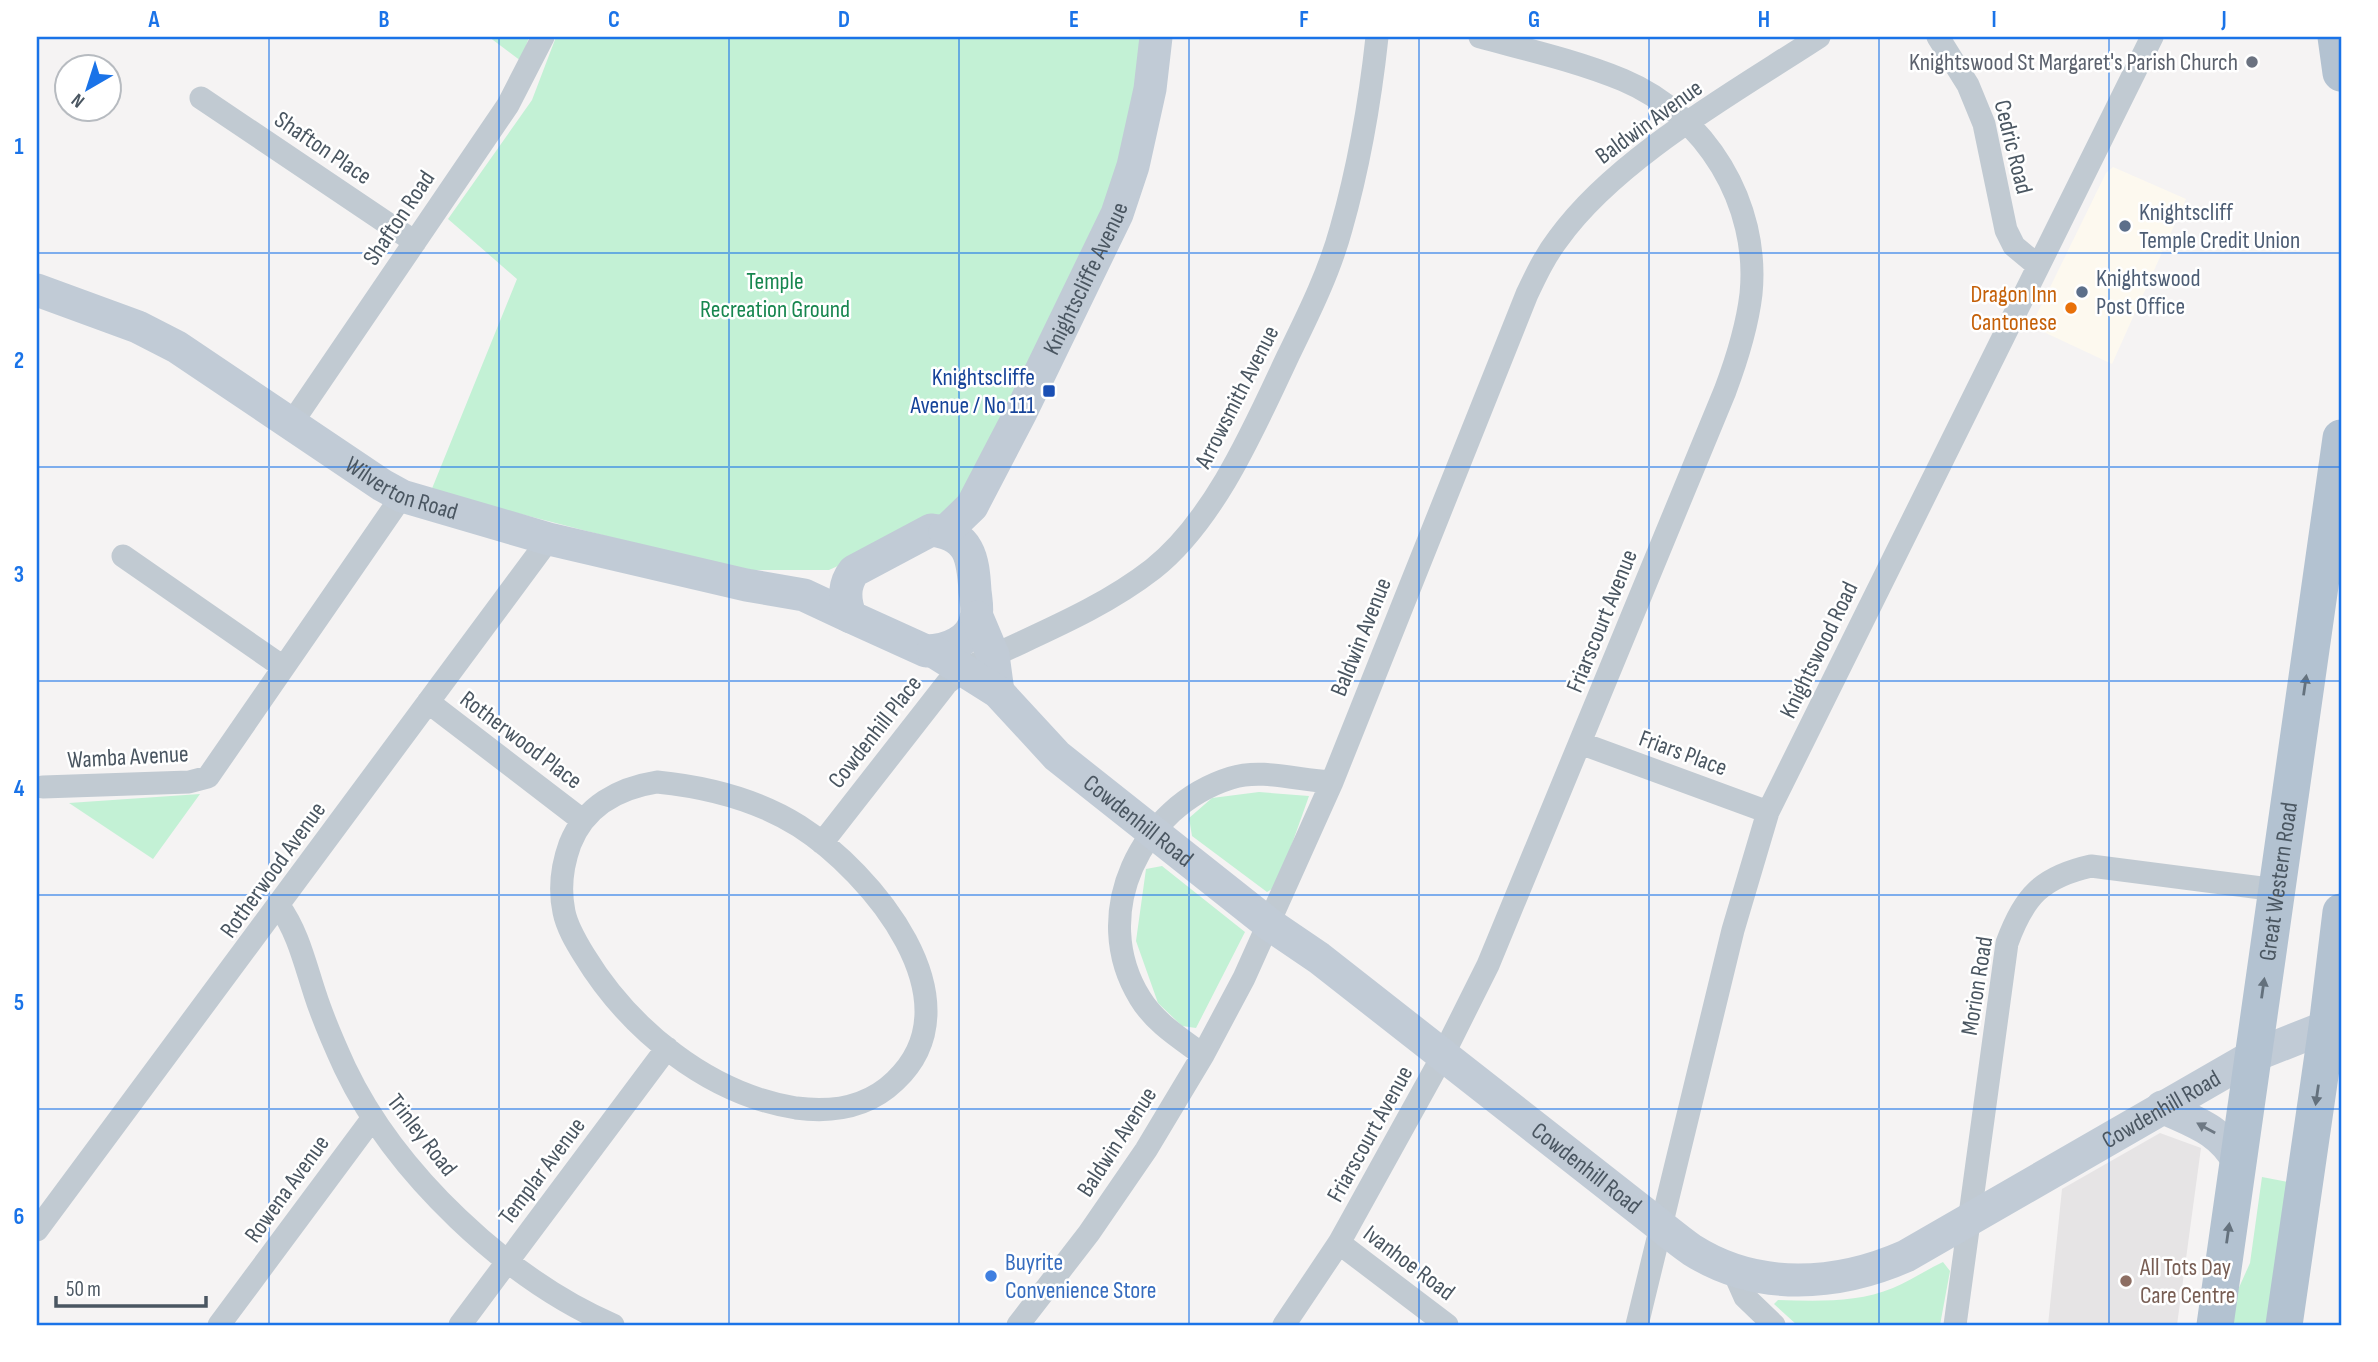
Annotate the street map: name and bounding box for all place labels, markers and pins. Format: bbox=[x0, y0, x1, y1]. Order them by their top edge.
place label: Knightswood St Margaret's Parish Church bbox=[1909, 48, 2238, 77]
marker: Knightswood St Margaret's Parish Church bbox=[2244, 54, 2260, 70]
place label: Knightscliff Temple Credit Union bbox=[2139, 198, 2300, 255]
marker: Knightscliff Temple Credit Union bbox=[2117, 218, 2133, 234]
place label: Knightswood Post Office bbox=[2096, 264, 2201, 321]
place label: Dragon Inn Cantonese bbox=[1971, 280, 2057, 337]
marker: Knightswood Post Office bbox=[2074, 284, 2090, 300]
marker: Dragon Inn Cantonese bbox=[2063, 300, 2079, 316]
place label: Knightscliffe Avenue / No 111 bbox=[909, 363, 1036, 420]
marker: Knightscliffe Avenue / No 111 bbox=[1041, 383, 1057, 399]
place label: Buyrite Convenience Store bbox=[1005, 1248, 1156, 1305]
place label: All Tots Day Care Centre bbox=[2139, 1253, 2235, 1310]
marker: Buyrite Convenience Store bbox=[983, 1268, 999, 1284]
marker: All Tots Day Care Centre bbox=[2118, 1273, 2134, 1289]

